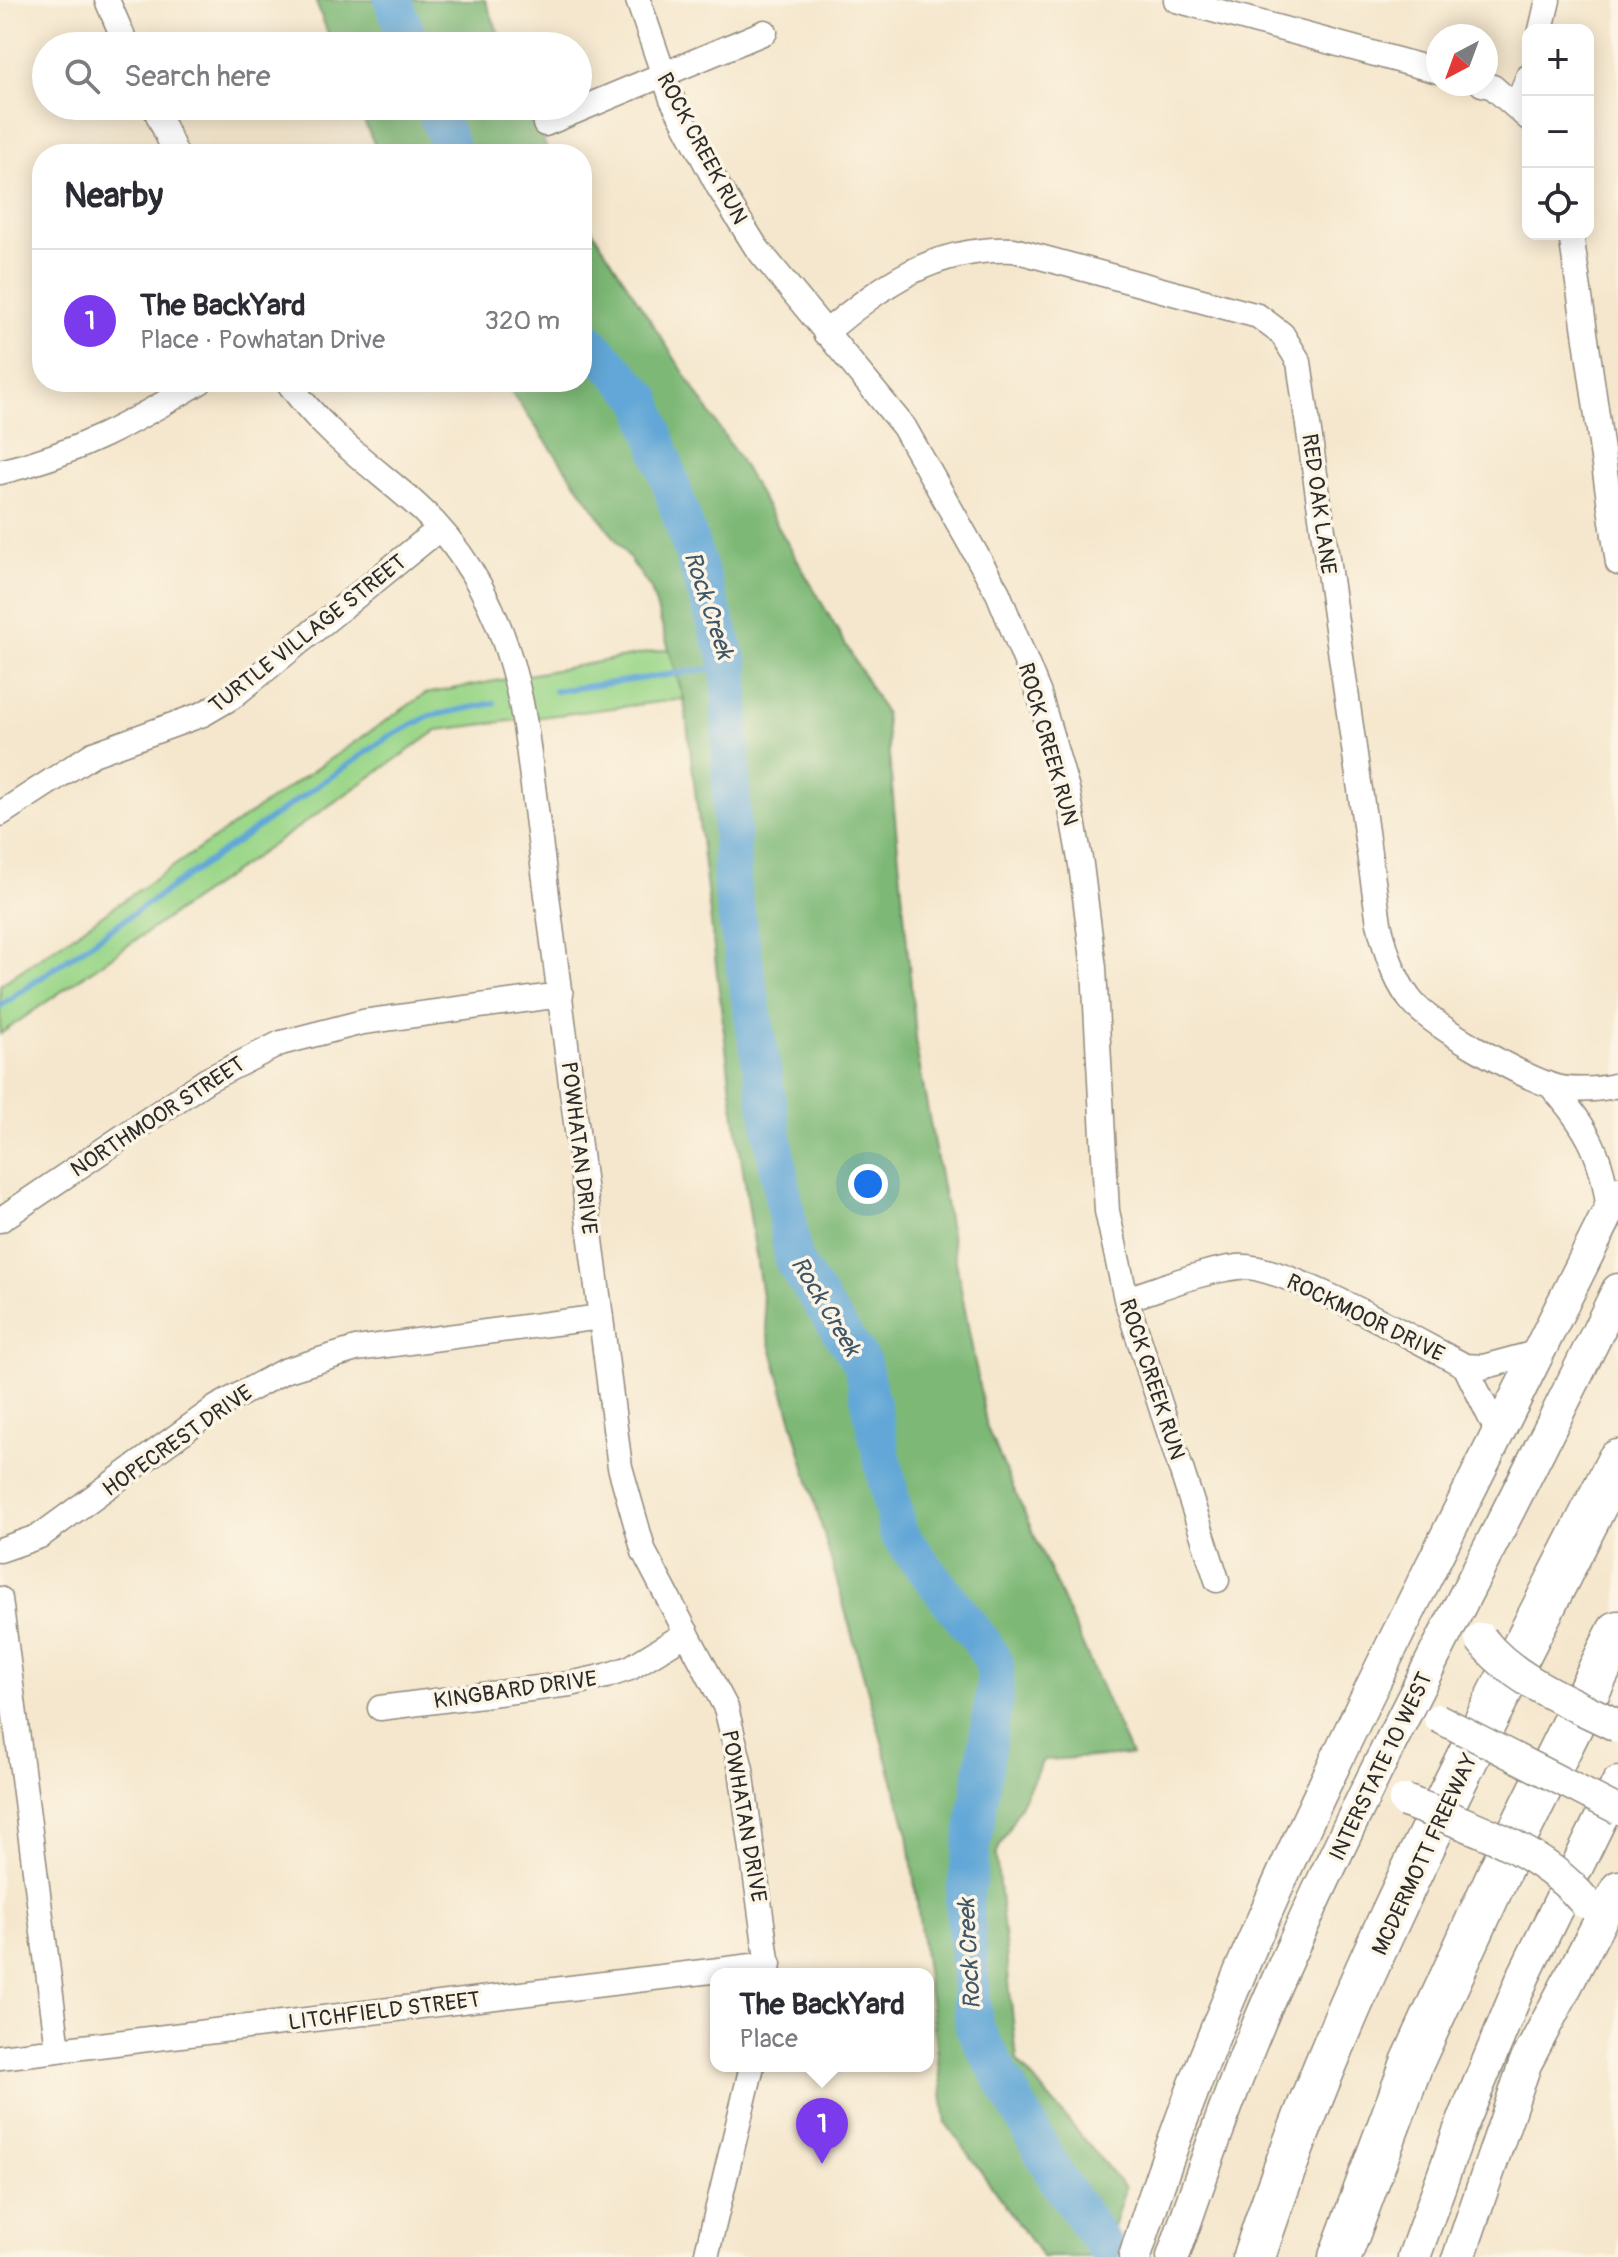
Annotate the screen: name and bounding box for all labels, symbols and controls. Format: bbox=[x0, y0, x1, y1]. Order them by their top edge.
north arrow bbox=[1426, 24, 1498, 96]
map controls bbox=[1522, 24, 1594, 240]
button: + bbox=[1522, 24, 1594, 96]
search box bbox=[32, 32, 592, 120]
icon: search bbox=[60, 54, 104, 98]
text: Search here bbox=[124, 58, 271, 95]
street label: ROCK CREEK RUN bbox=[650, 68, 754, 229]
button: − bbox=[1522, 96, 1594, 168]
button: locate bbox=[1522, 168, 1594, 240]
text: Nearby bbox=[64, 175, 163, 218]
text: The BackYard bbox=[140, 287, 306, 324]
text: 1 bbox=[85, 305, 95, 337]
text: 320 m bbox=[484, 305, 560, 337]
text: Place · Powhatan Drive bbox=[140, 324, 385, 356]
street label: RED OAK LANE bbox=[1295, 432, 1343, 576]
street label: TURTLE VILLAGE STREET bbox=[203, 548, 412, 719]
water label: Rock Creek bbox=[678, 548, 740, 664]
street label: ROCK CREEK RUN bbox=[1011, 660, 1085, 829]
street label: NORTHMOOR STREET bbox=[65, 1050, 250, 1184]
street label: POWHATAN DRIVE bbox=[554, 1060, 604, 1236]
your location bbox=[848, 1164, 888, 1204]
water label: Rock Creek bbox=[785, 1251, 868, 1363]
street label: ROCKMOOR DRIVE bbox=[1282, 1268, 1449, 1368]
street label: ROCK CREEK RUN bbox=[1113, 1295, 1191, 1463]
street label: HOPECREST DRIVE bbox=[97, 1379, 258, 1503]
street label: KINGBARD DRIVE bbox=[432, 1665, 598, 1715]
street label: INTERSTATE 10 WEST bbox=[1323, 1668, 1439, 1865]
street label: POWHATAN DRIVE bbox=[715, 1728, 773, 1904]
street label: MCDERMOTT FREEWAY bbox=[1366, 1749, 1484, 1960]
water label: Rock Creek bbox=[952, 1896, 987, 2010]
popup bbox=[710, 1968, 934, 2072]
street label: LITCHFIELD STREET bbox=[287, 1985, 482, 2037]
text: The BackYard bbox=[739, 1986, 905, 2023]
text: Place bbox=[739, 2023, 798, 2055]
pin: 1 bbox=[796, 2098, 848, 2164]

